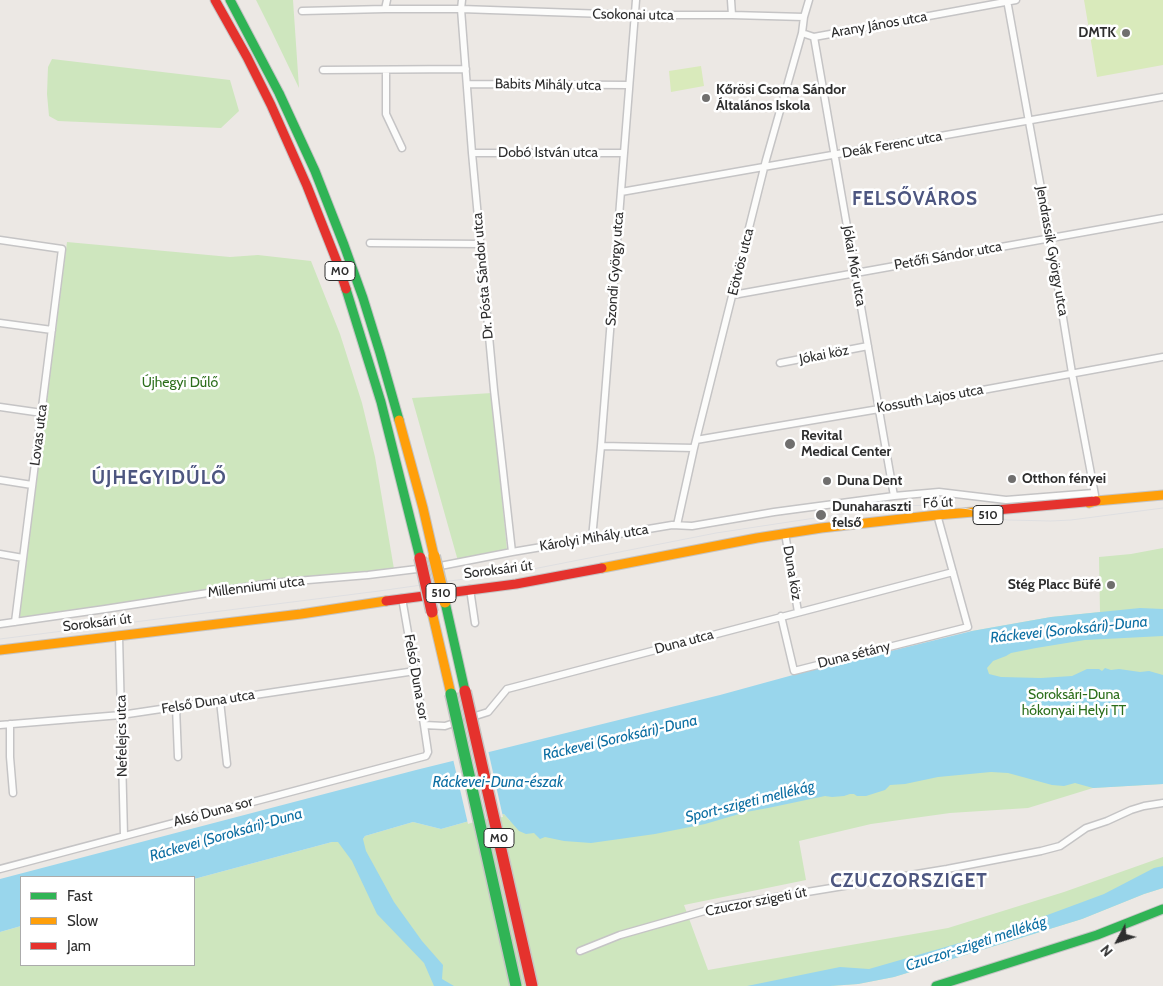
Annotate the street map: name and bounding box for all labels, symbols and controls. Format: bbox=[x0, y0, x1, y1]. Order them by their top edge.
street label: Csokonai utca bbox=[592, 6, 674, 24]
street label: Arany János utca bbox=[830, 8, 928, 42]
place label: DMTK bbox=[1078, 25, 1116, 41]
marker: DMTK bbox=[1120, 27, 1132, 39]
street label: Babits Mihály utca bbox=[495, 76, 601, 94]
place label: Kőrösi Csoma Sándor Általános Iskola bbox=[716, 82, 846, 114]
marker: Kőrösi Csoma Sándor Általános Iskola bbox=[700, 92, 712, 104]
street label: Deák Ferenc utca bbox=[841, 128, 943, 162]
street label: Dobó István utca bbox=[498, 145, 598, 161]
street label: Jendrassik György utca bbox=[1032, 185, 1072, 317]
district label: FELSŐVÁROS bbox=[851, 188, 979, 210]
street label: Szondi György utca bbox=[603, 211, 627, 327]
street label: Dr. Pósta Sándor utca bbox=[469, 212, 497, 340]
street label: Jókai Mór utca bbox=[839, 224, 869, 308]
street label: Eötvös utca bbox=[725, 227, 757, 297]
street label: Petőfi Sándor utca bbox=[893, 238, 1003, 274]
road number: M0 bbox=[325, 262, 355, 280]
street label: Jókai köz bbox=[798, 342, 850, 368]
park label: Újhegyi Dűlő bbox=[142, 375, 218, 391]
street label: Kossuth Lajos utca bbox=[875, 381, 985, 417]
street label: Lovas utca bbox=[27, 403, 51, 467]
place label: Revital Medical Center bbox=[801, 428, 891, 461]
marker: Revital Medical Center bbox=[783, 437, 797, 451]
district label: ÚJHEGYIDŰLŐ bbox=[90, 467, 228, 489]
place label: Otthon fényei bbox=[1022, 471, 1106, 487]
place label: Duna Dent bbox=[837, 473, 902, 489]
marker: Otthon fényei bbox=[1006, 473, 1018, 485]
marker: Duna Dent bbox=[821, 475, 833, 487]
street label: Fő út bbox=[922, 494, 954, 512]
place label: Dunaharaszti felső bbox=[832, 499, 911, 532]
road number: 510 bbox=[973, 506, 1003, 524]
marker: Dunaharaszti felső bbox=[814, 508, 828, 522]
street label: Károlyi Mihály utca bbox=[538, 521, 650, 555]
street label: Duna köz bbox=[779, 544, 805, 602]
street label: Soroksári út bbox=[463, 557, 533, 583]
street label: Millenniumi utca bbox=[207, 573, 305, 601]
place label: Stég Placc Büfé bbox=[1008, 577, 1101, 593]
marker: Stég Placc Büfé bbox=[1105, 579, 1117, 591]
road number: 510 bbox=[426, 584, 456, 602]
street label: Soroksári út bbox=[62, 610, 132, 636]
water label: Ráckevei (Soroksári)-Duna bbox=[989, 613, 1149, 647]
street label: Duna utca bbox=[653, 626, 715, 658]
street label: Felső Duna sor bbox=[400, 633, 432, 721]
street label: Duna sétány bbox=[816, 638, 892, 672]
street label: Felső Duna utca bbox=[160, 686, 256, 718]
park label: Soroksári-Duna hókonyai Helyi TT bbox=[1022, 687, 1126, 720]
street label: Nefelejcs utca bbox=[113, 695, 131, 777]
water label: Ráckevei (Soroksári)-Duna bbox=[541, 711, 699, 765]
water label: Ráckevei-Duna-észak bbox=[432, 774, 564, 792]
water label: Sport-szigeti mellékág bbox=[683, 777, 817, 827]
street label: Alsó Duna sor bbox=[171, 793, 255, 831]
water label: Ráckevei (Soroksári)-Duna bbox=[147, 805, 305, 865]
road number: M0 bbox=[484, 828, 514, 848]
district label: CZUCZORSZIGET bbox=[829, 870, 989, 892]
legend bbox=[20, 876, 195, 966]
street label: Czuczor szigeti út bbox=[704, 884, 808, 920]
text: Fast bbox=[67, 887, 92, 905]
text: Slow bbox=[67, 912, 98, 930]
water label: Czuczor-szigeti mellékág bbox=[903, 913, 1049, 975]
north arrow bbox=[1093, 916, 1143, 966]
text: Jam bbox=[67, 937, 91, 955]
text: N bbox=[1096, 941, 1117, 960]

